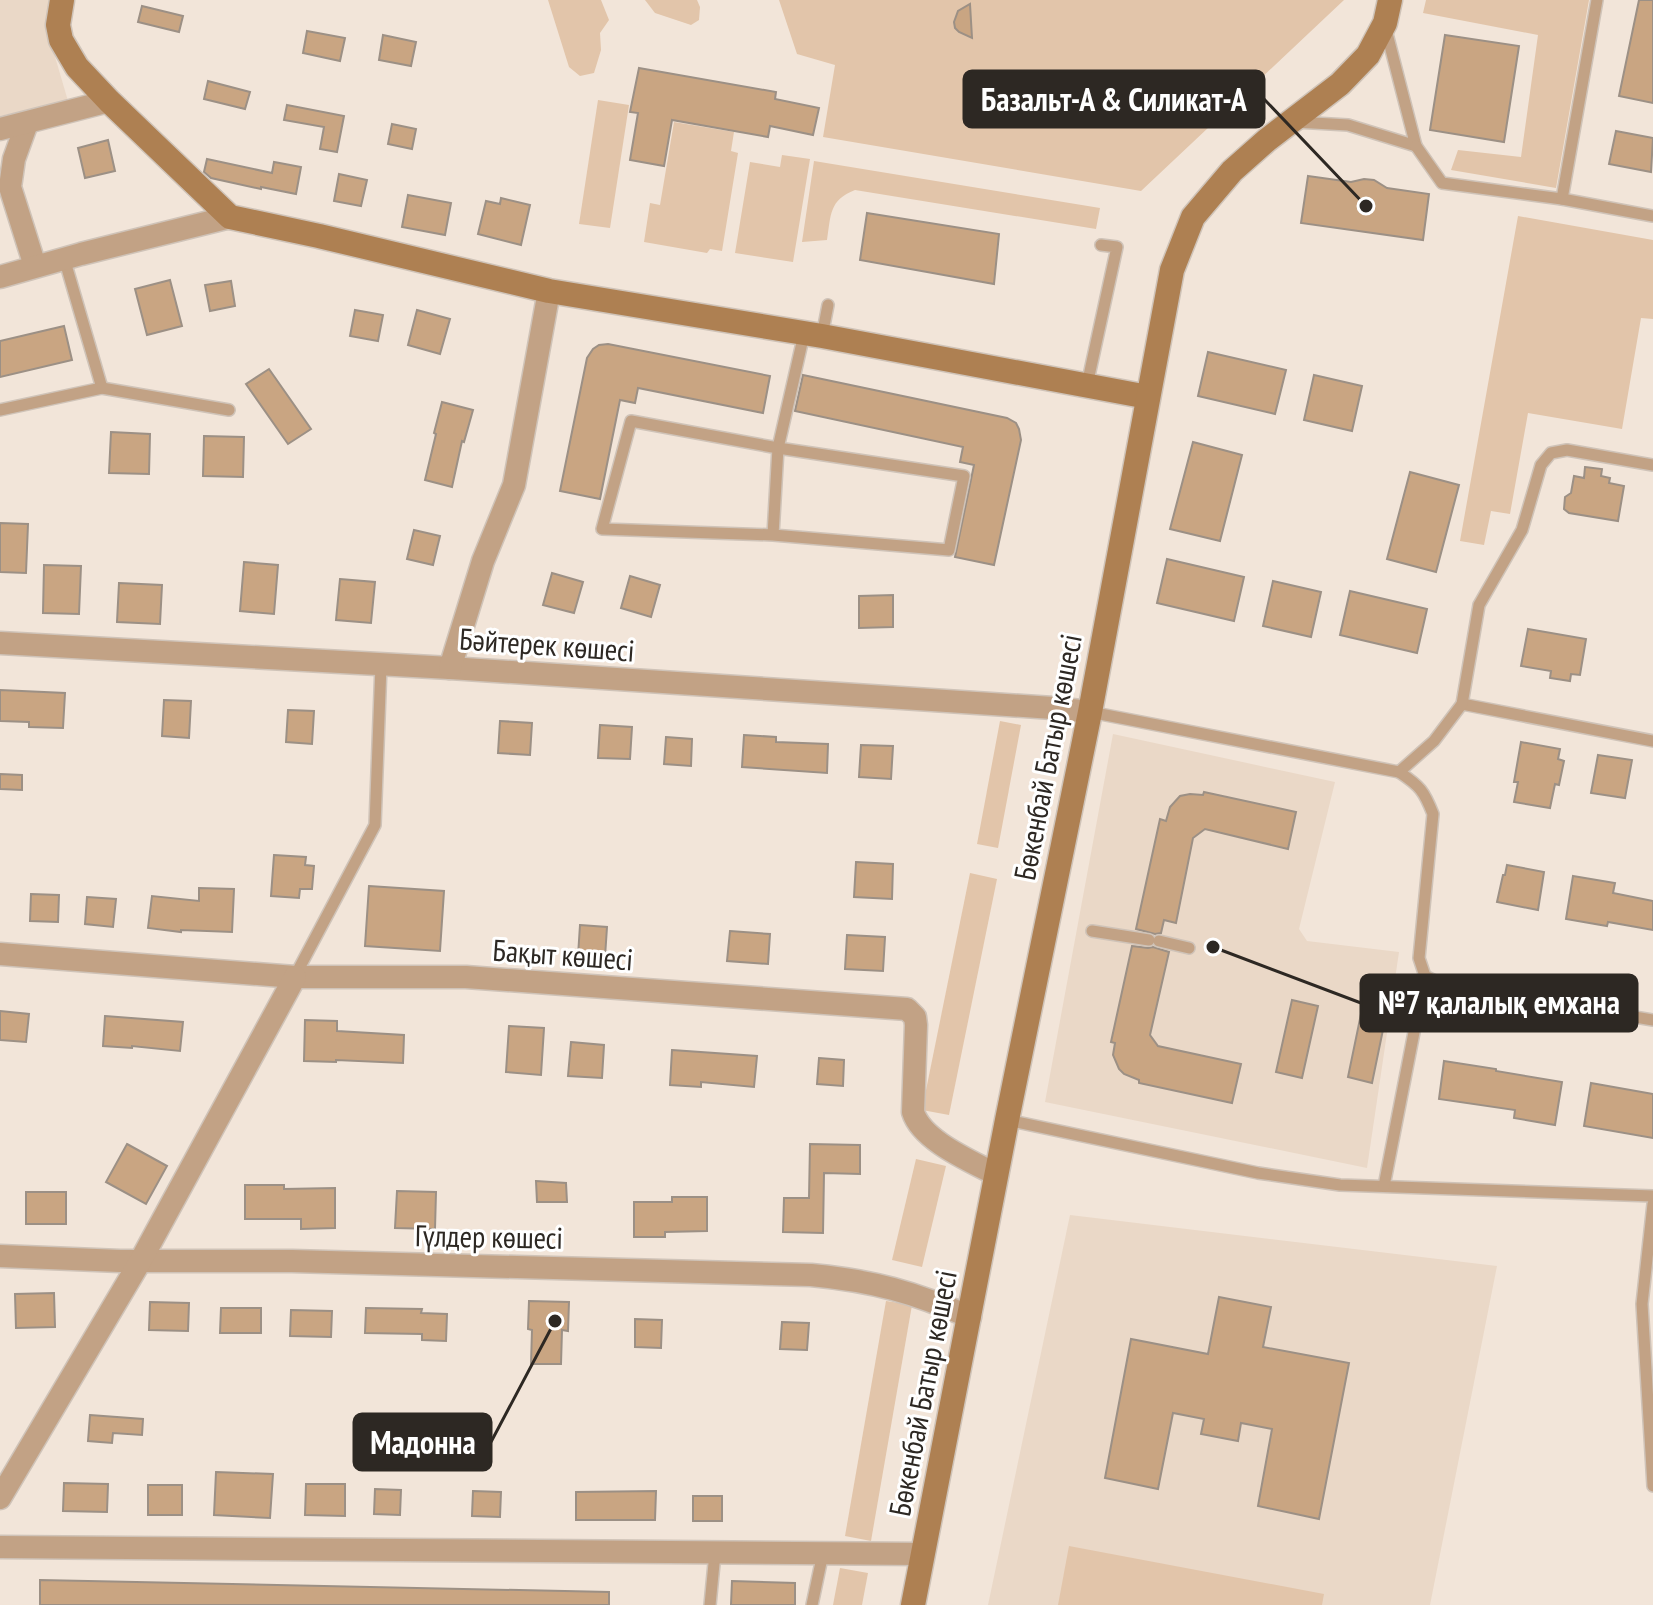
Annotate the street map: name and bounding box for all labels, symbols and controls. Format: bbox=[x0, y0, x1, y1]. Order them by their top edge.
callout: Базальт-А & Силикат-А bbox=[964, 71, 1264, 127]
text: Базальт-А & Силикат-А bbox=[981, 78, 1248, 120]
street label: Бәйтерек көшесі bbox=[458, 618, 636, 670]
street label: Бөкенбай Батыр көшесі bbox=[1004, 631, 1090, 883]
street label: Бақыт көшесі bbox=[492, 930, 634, 978]
callout: №7 қалалық емхана bbox=[1361, 975, 1637, 1031]
text: №7 қалалық емхана bbox=[1378, 981, 1620, 1023]
street label: Гүлдер көшесі bbox=[415, 1215, 563, 1257]
street label: Бөкенбай Батыр көшесі bbox=[879, 1267, 965, 1519]
callout: Мадонна bbox=[354, 1414, 491, 1470]
text: Мадонна bbox=[370, 1421, 476, 1463]

